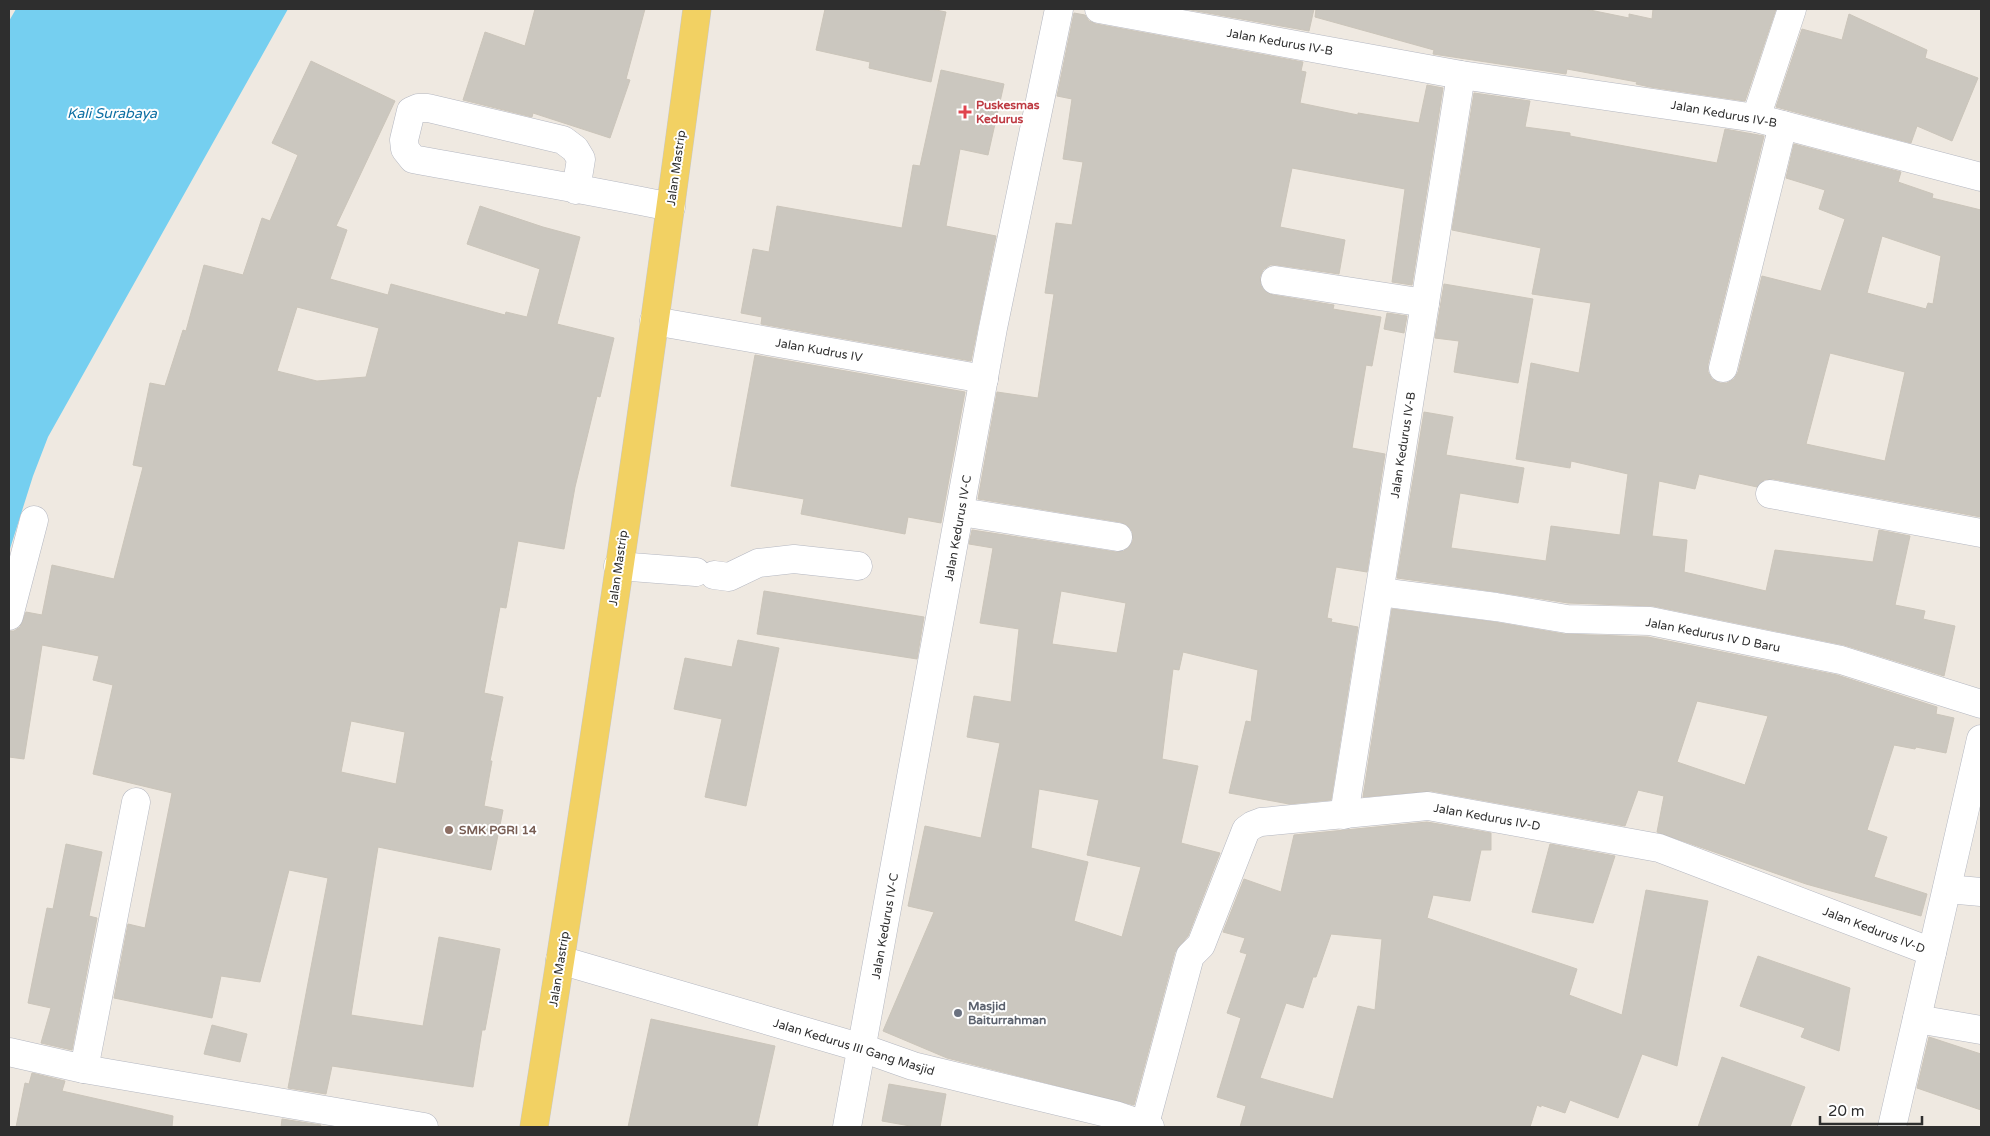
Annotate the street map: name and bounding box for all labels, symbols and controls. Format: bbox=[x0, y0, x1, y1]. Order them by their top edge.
street label: Jalan Kedurus IV-B bbox=[1226, 26, 1334, 58]
place label: Puskesmas Kedurus bbox=[976, 98, 1040, 126]
street label: Jalan Kedurus IV-B bbox=[1670, 98, 1778, 130]
water label: Kali Surabaya bbox=[67, 105, 158, 122]
marker: Puskesmas Kedurus bbox=[958, 105, 972, 119]
street label: Jalan Mastrip bbox=[664, 129, 688, 207]
street label: Jalan Kudrus IV bbox=[774, 335, 864, 365]
street label: Jalan Kedurus IV-B bbox=[1388, 391, 1418, 499]
street label: Jalan Kedurus IV-C bbox=[942, 474, 974, 582]
street label: Jalan Mastrip bbox=[606, 529, 630, 607]
street label: Jalan Kedurus IV D Baru bbox=[1644, 615, 1782, 655]
street label: Jalan Kedurus IV-D bbox=[1432, 801, 1542, 833]
place label: SMK PGRI 14 bbox=[459, 823, 537, 837]
marker: SMK PGRI 14 bbox=[443, 824, 455, 836]
street label: Jalan Kedurus IV-C bbox=[869, 872, 901, 980]
street label: Jalan Kedurus IV-D bbox=[1821, 904, 1927, 956]
street label: Jalan Mastrip bbox=[546, 930, 572, 1008]
place label: Masjid Baiturrahman bbox=[968, 999, 1046, 1027]
marker: Masjid Baiturrahman bbox=[952, 1007, 964, 1019]
street label: Jalan Kedurus III Gang Masjid bbox=[772, 1016, 936, 1078]
scale bar bbox=[1820, 1094, 1922, 1126]
text: 20 m bbox=[1828, 1102, 1865, 1120]

